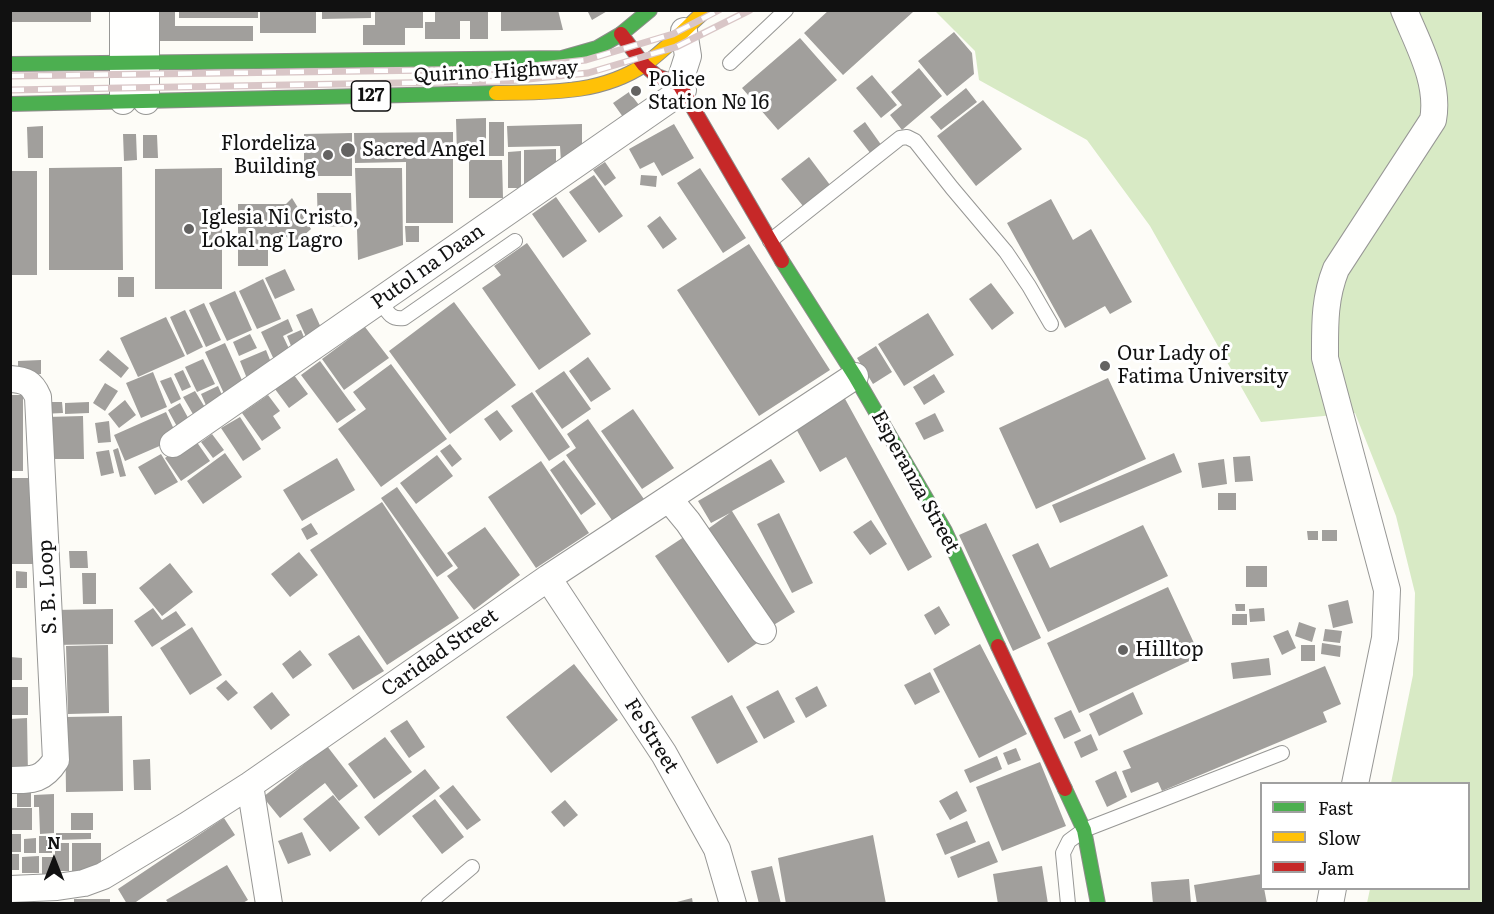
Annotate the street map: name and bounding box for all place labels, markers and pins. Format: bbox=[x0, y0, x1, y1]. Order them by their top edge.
place label: Police Station № 16 bbox=[648, 68, 769, 115]
marker: Police Station № 16 bbox=[629, 84, 643, 98]
place label: Flordeliza Building bbox=[221, 132, 316, 179]
place label: Sacred Angel bbox=[362, 138, 485, 162]
marker: Sacred Angel bbox=[339, 141, 357, 159]
marker: Flordeliza Building bbox=[321, 148, 335, 162]
place label: Iglesia Ni Cristo, Lokal ng Lagro bbox=[201, 206, 359, 253]
marker: Iglesia Ni Cristo, Lokal ng Lagro bbox=[182, 222, 196, 236]
place label: Our Lady of Fatima University bbox=[1117, 342, 1288, 389]
marker: Our Lady of Fatima University bbox=[1098, 359, 1112, 373]
place label: Hilltop bbox=[1135, 638, 1203, 662]
marker: Hilltop bbox=[1116, 643, 1130, 657]

